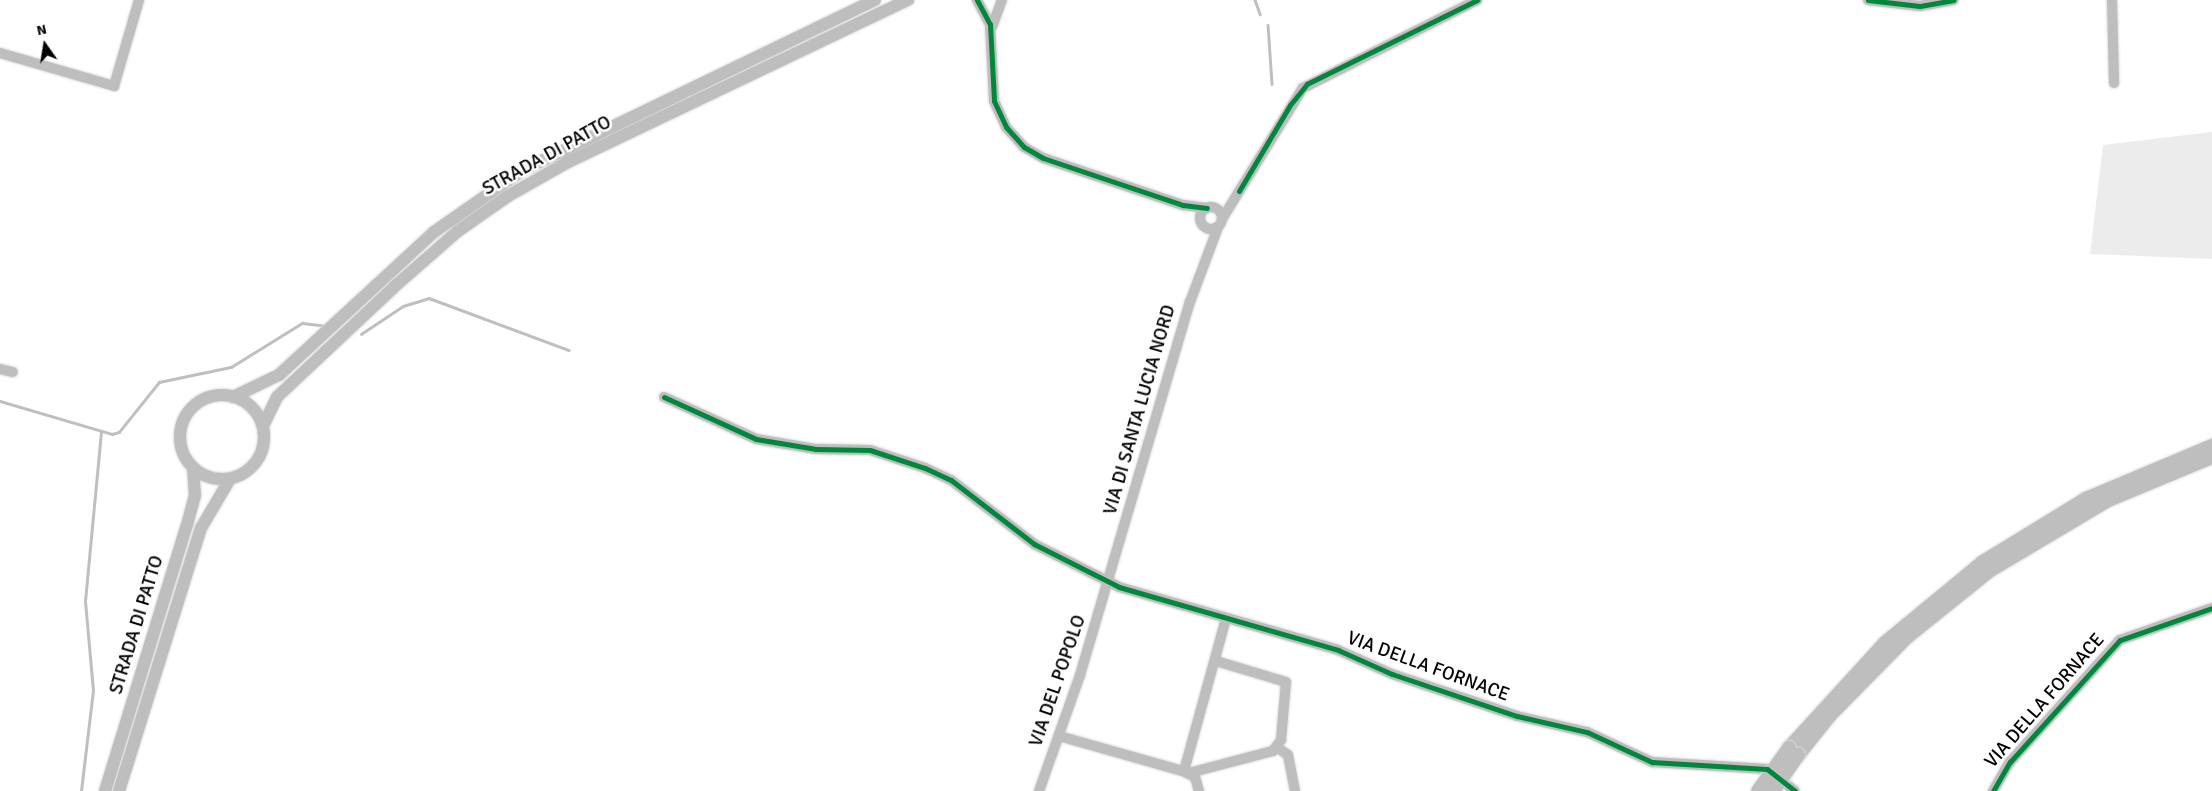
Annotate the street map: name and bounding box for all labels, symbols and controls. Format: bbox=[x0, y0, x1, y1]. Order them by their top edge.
north arrow bbox=[20, 20, 70, 70]
text: N bbox=[35, 21, 48, 39]
street label: STRADA DI PATTO bbox=[479, 111, 615, 201]
street label: VIA DI SANTA LUCIA NORD bbox=[1099, 302, 1181, 518]
street label: STRADA DI PATTO bbox=[105, 553, 169, 697]
street label: VIA DEL POPOLO bbox=[1025, 612, 1091, 750]
street label: VIA DELLA FORNACE bbox=[1344, 627, 1512, 707]
street label: VIA DELLA FORNACE bbox=[1980, 629, 2110, 773]

